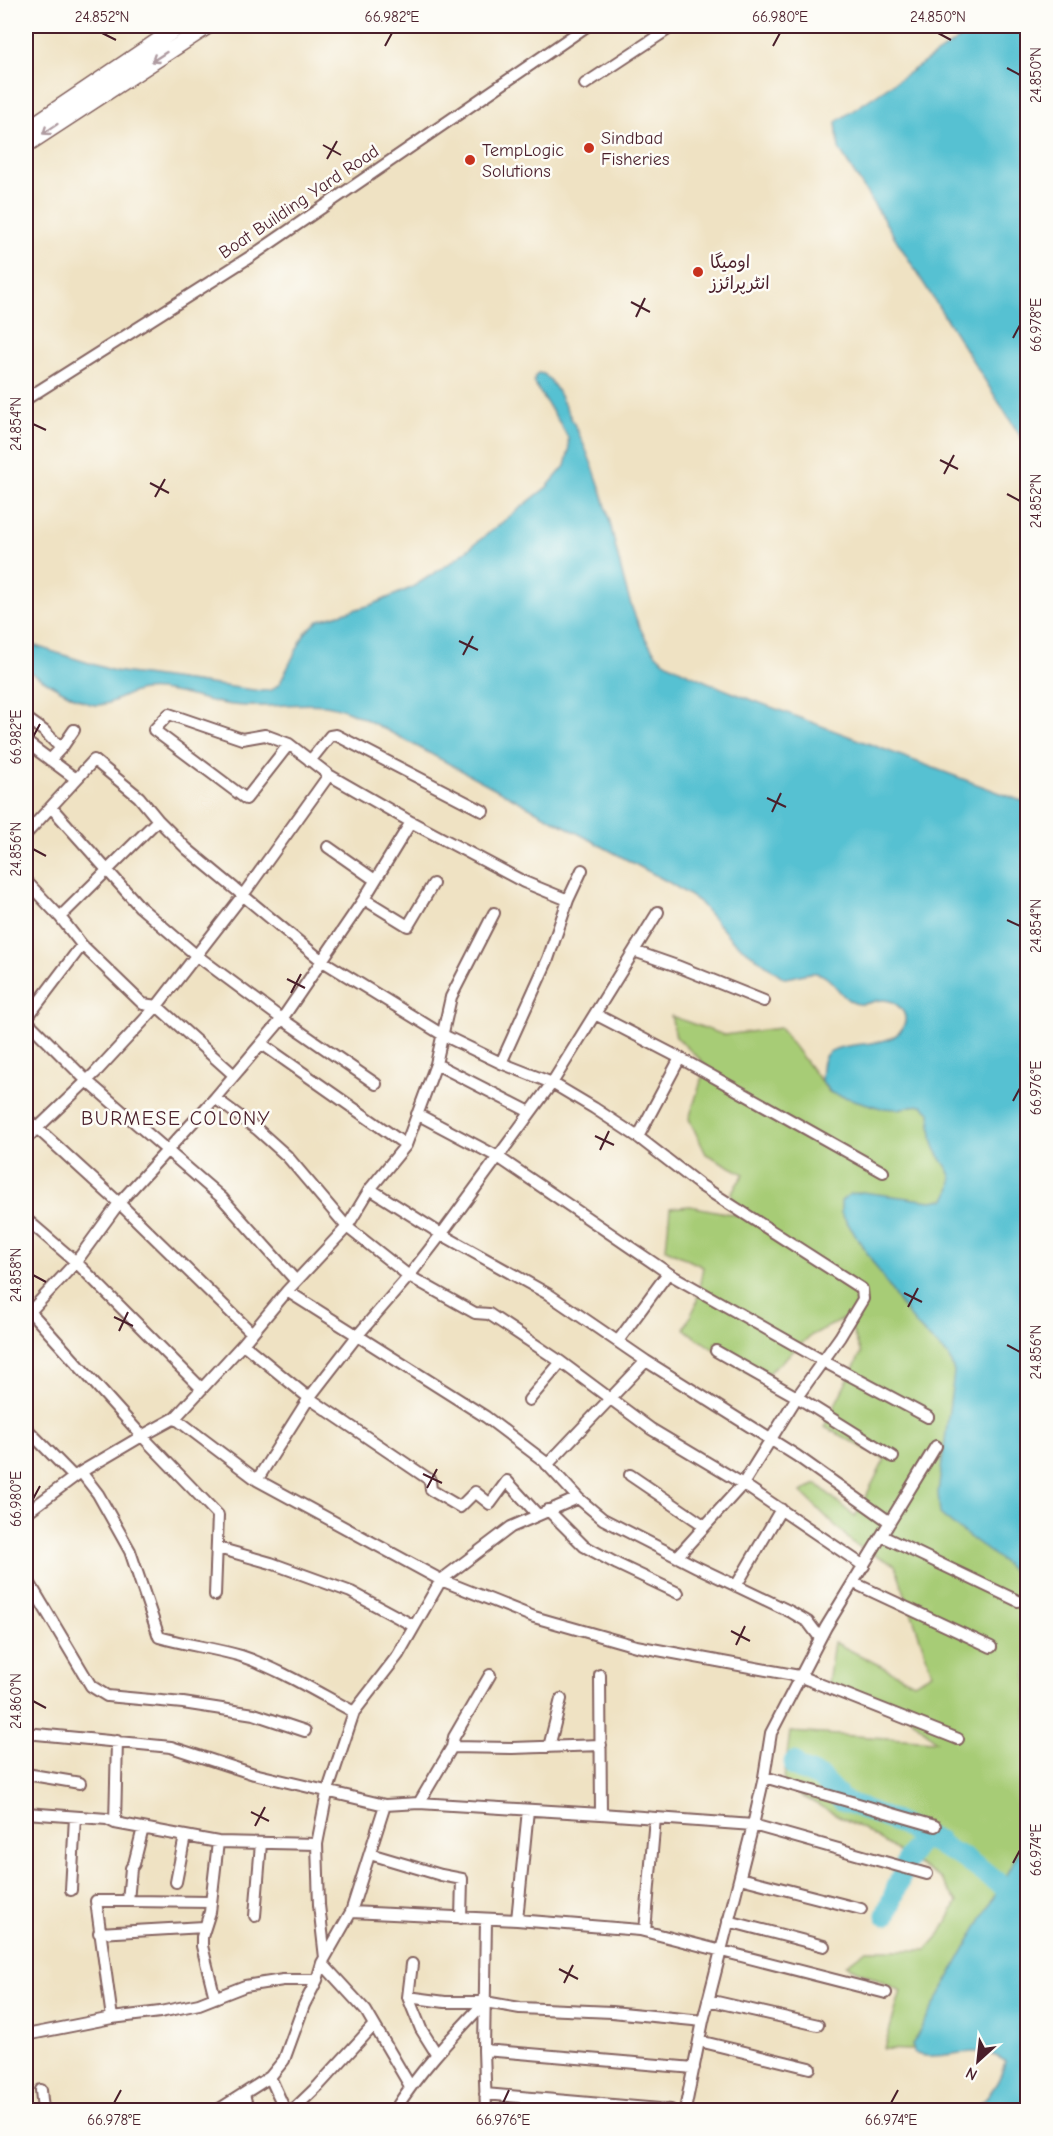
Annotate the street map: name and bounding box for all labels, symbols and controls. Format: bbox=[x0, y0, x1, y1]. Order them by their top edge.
text: 24.852°N bbox=[75, 8, 129, 26]
text: 66.982°E bbox=[365, 8, 419, 26]
text: 66.980°E bbox=[752, 8, 808, 26]
text: 24.850°N bbox=[910, 8, 966, 26]
text: 24.850°N bbox=[1027, 47, 1045, 103]
one-way arrow bbox=[151, 52, 168, 64]
one-way arrow bbox=[42, 123, 59, 135]
place label: Sindbad Fisheries bbox=[601, 128, 669, 170]
place label: TempLogic Solutions bbox=[482, 140, 564, 182]
street label: Boat Building Yard Road bbox=[215, 141, 383, 263]
marker: Sindbad Fisheries bbox=[582, 141, 596, 155]
marker: TempLogic Solutions bbox=[463, 153, 477, 167]
place label: اومیگا انٹرپرائزز bbox=[708, 252, 770, 295]
marker: اومیگا انٹرپرائزز bbox=[691, 265, 705, 279]
text: 66.978°E bbox=[1027, 298, 1045, 352]
text: 24.854°N bbox=[7, 397, 25, 451]
text: 24.852°N bbox=[1027, 474, 1045, 528]
text: 66.982°E bbox=[7, 710, 25, 764]
text: 24.856°N bbox=[7, 822, 25, 876]
text: 24.854°N bbox=[1027, 899, 1045, 953]
text: 66.976°E bbox=[1027, 1061, 1045, 1115]
district label: BURMESE COLONY bbox=[81, 1107, 271, 1130]
text: 24.858°N bbox=[7, 1248, 25, 1302]
text: 24.856°N bbox=[1027, 1325, 1045, 1379]
text: 66.980°E bbox=[7, 1471, 25, 1527]
text: 24.860°N bbox=[7, 1673, 25, 1729]
text: 66.974°E bbox=[1027, 1824, 1045, 1876]
north arrow bbox=[948, 2031, 1008, 2091]
text: N bbox=[963, 2063, 980, 2084]
text: 66.978°E bbox=[87, 2111, 141, 2129]
text: 66.976°E bbox=[476, 2111, 530, 2129]
text: 66.974°E bbox=[865, 2111, 917, 2129]

